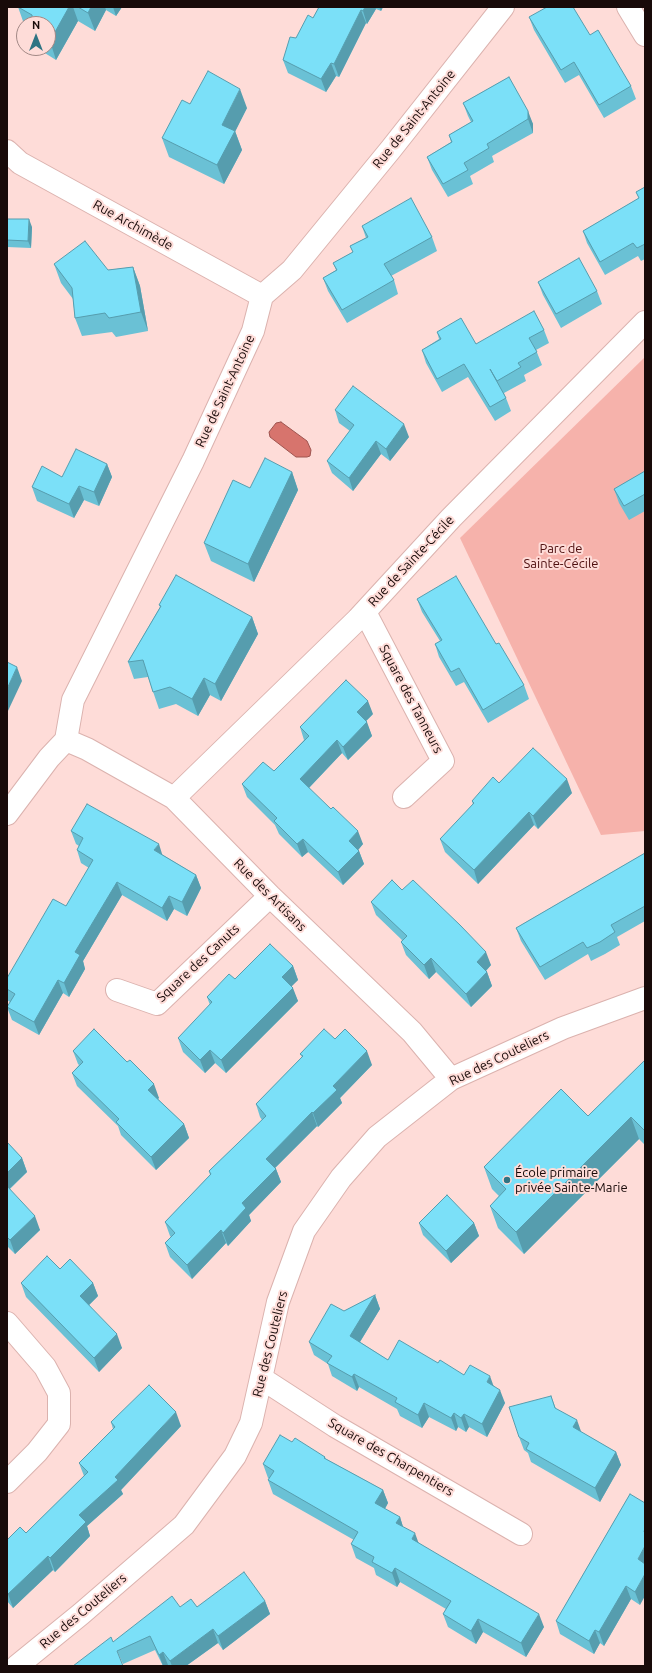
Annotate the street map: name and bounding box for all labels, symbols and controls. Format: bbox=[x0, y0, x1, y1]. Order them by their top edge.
north arrow bbox=[16, 16, 56, 56]
text: N bbox=[32, 19, 40, 31]
street label: Rue de Saint-Antoine bbox=[369, 67, 459, 171]
street label: Rue Archimède bbox=[90, 197, 176, 253]
street label: Rue de Saint-Antoine bbox=[192, 332, 258, 450]
street label: Rue de Sainte-Cécile bbox=[365, 512, 457, 610]
park label: Parc de Sainte-Cécile bbox=[523, 541, 599, 572]
street label: Square des Tanneurs bbox=[376, 642, 446, 756]
street label: Rue des Artisans bbox=[231, 856, 309, 934]
street label: Square des Canuts bbox=[153, 921, 243, 1005]
street label: Rue des Couteliers bbox=[447, 1027, 551, 1089]
place label: École primaire privée Sainte-Marie bbox=[515, 1165, 628, 1196]
marker: École primaire privée Sainte-Marie bbox=[502, 1175, 512, 1185]
street label: Rue des Couteliers bbox=[249, 1289, 291, 1399]
street label: Square des Charpentiers bbox=[326, 1415, 456, 1499]
street label: Rue des Couteliers bbox=[36, 1570, 130, 1652]

